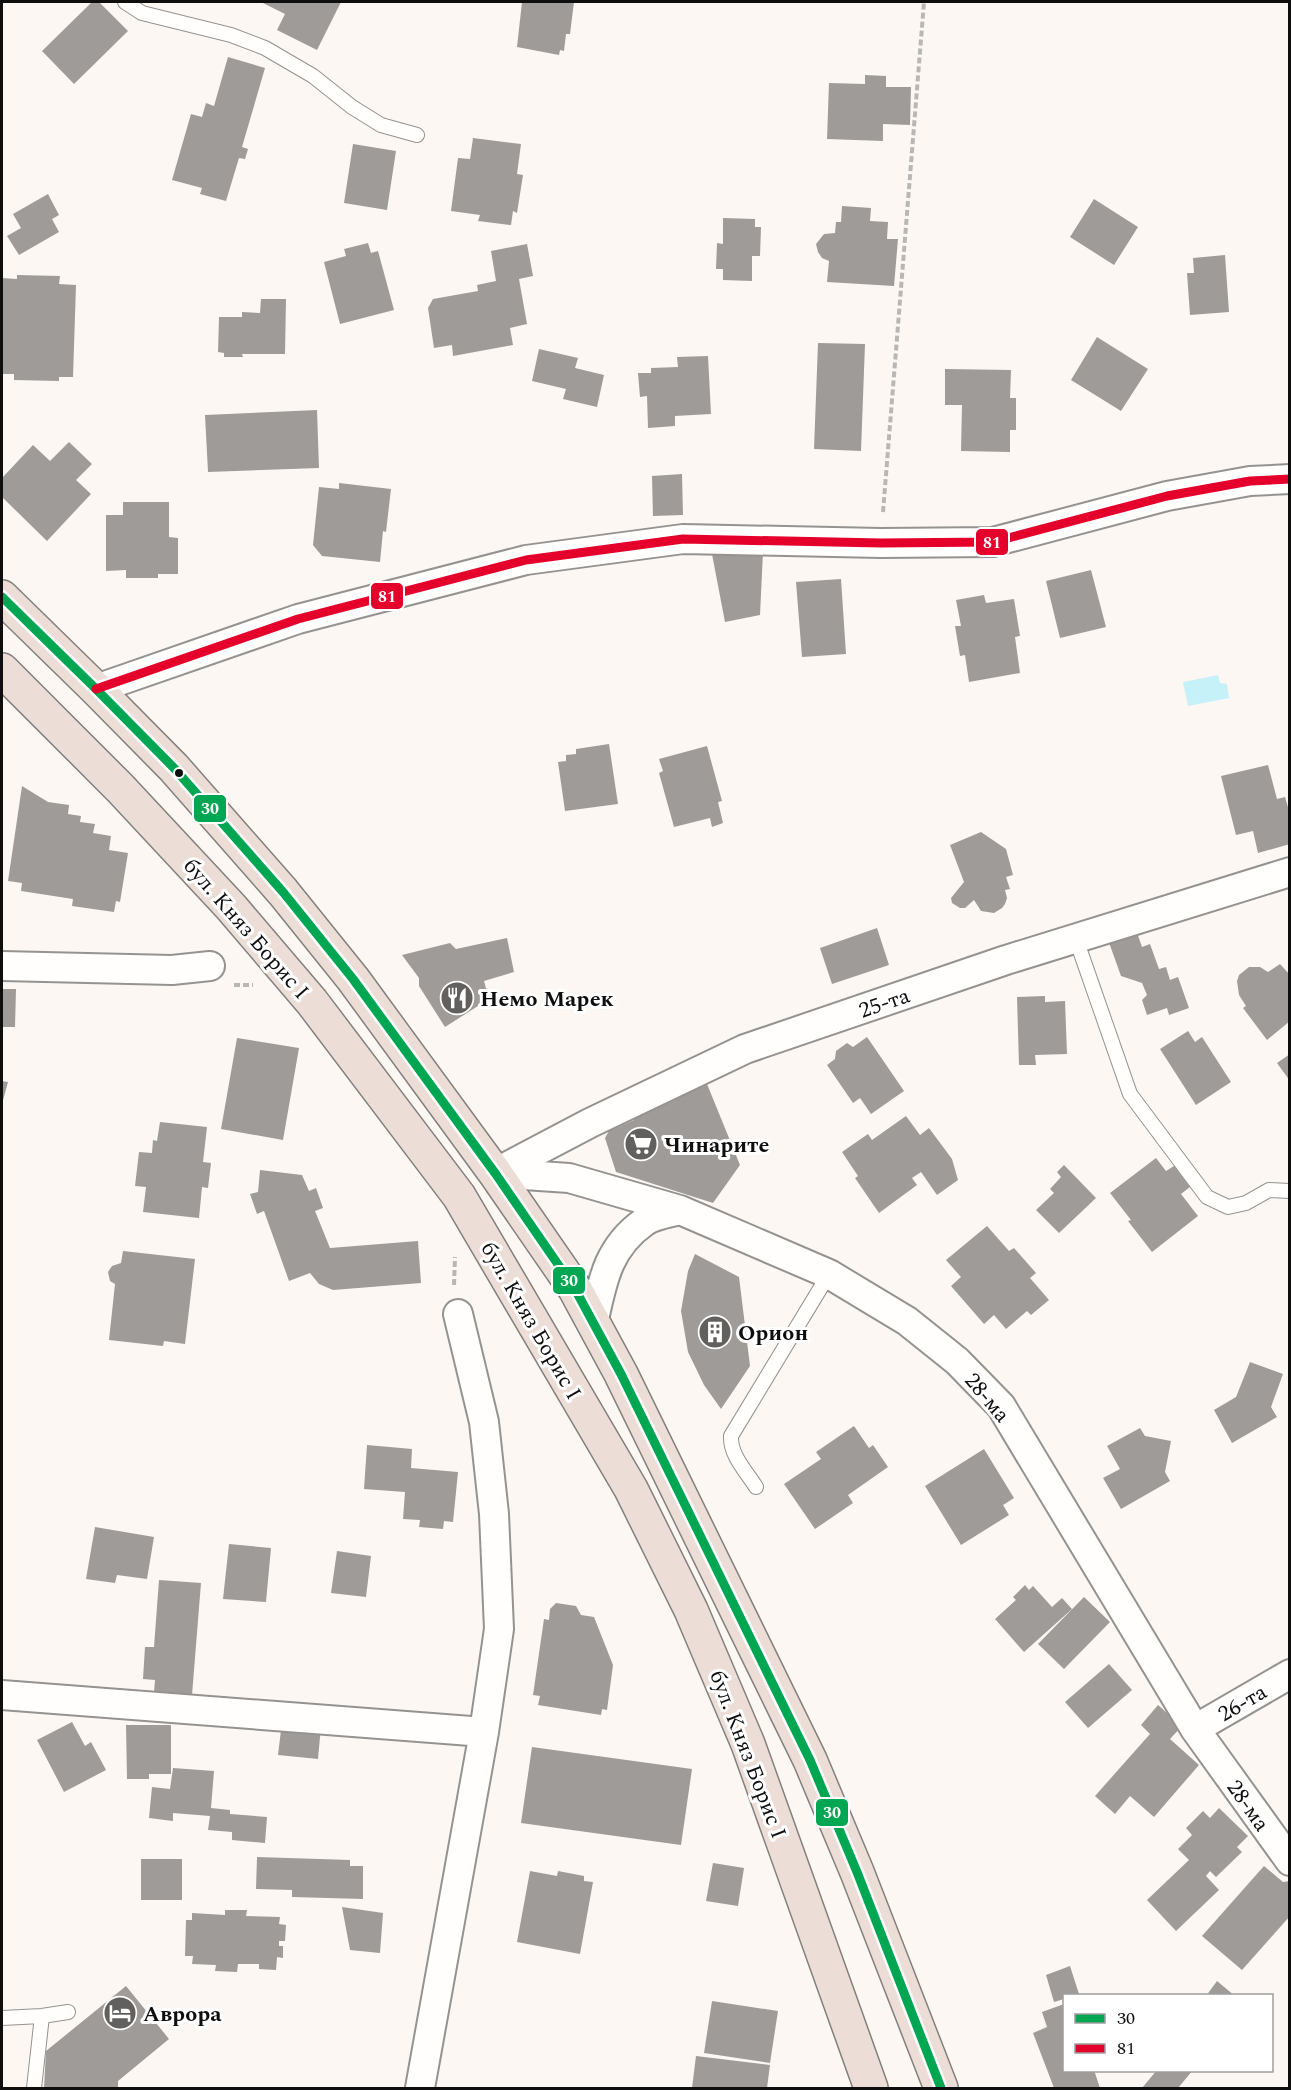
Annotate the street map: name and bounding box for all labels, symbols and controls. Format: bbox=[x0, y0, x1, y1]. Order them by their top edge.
line badge: 81 bbox=[975, 528, 1009, 556]
text: 81 bbox=[983, 531, 1001, 555]
line badge: 81 bbox=[370, 582, 404, 610]
text: 81 bbox=[378, 585, 396, 609]
unlabelled marker bbox=[173, 767, 185, 779]
line badge: 30 bbox=[193, 794, 227, 823]
text: 30 bbox=[201, 797, 219, 821]
street label: бул. Княз Борис I bbox=[175, 851, 317, 1007]
street label: 25-та bbox=[855, 979, 915, 1027]
restaurant icon: Немо Марек bbox=[439, 980, 475, 1016]
place label: Немо Марек bbox=[480, 983, 615, 1016]
supermarket icon: Чинарите bbox=[623, 1126, 659, 1162]
place label: Чинарите bbox=[664, 1129, 769, 1162]
street label: бул. Княз Борис I bbox=[472, 1235, 589, 1406]
line badge: 30 bbox=[552, 1266, 586, 1295]
text: 30 bbox=[560, 1269, 578, 1293]
building icon: Орион bbox=[697, 1314, 733, 1350]
place label: Орион bbox=[738, 1317, 808, 1350]
street label: 28-ма bbox=[956, 1366, 1018, 1430]
street label: бул. Княз Борис I bbox=[700, 1666, 795, 1844]
street label: 26-та bbox=[1212, 1676, 1274, 1731]
street label: 28-ма bbox=[1218, 1773, 1278, 1839]
line badge: 30 bbox=[815, 1798, 849, 1827]
text: 30 bbox=[823, 1801, 841, 1825]
legend bbox=[1063, 1994, 1273, 2072]
hotel icon: Аврора bbox=[102, 1995, 138, 2031]
place label: Аврора bbox=[143, 1998, 222, 2031]
text: 30 bbox=[1117, 2005, 1135, 2032]
text: 81 bbox=[1117, 2035, 1135, 2062]

